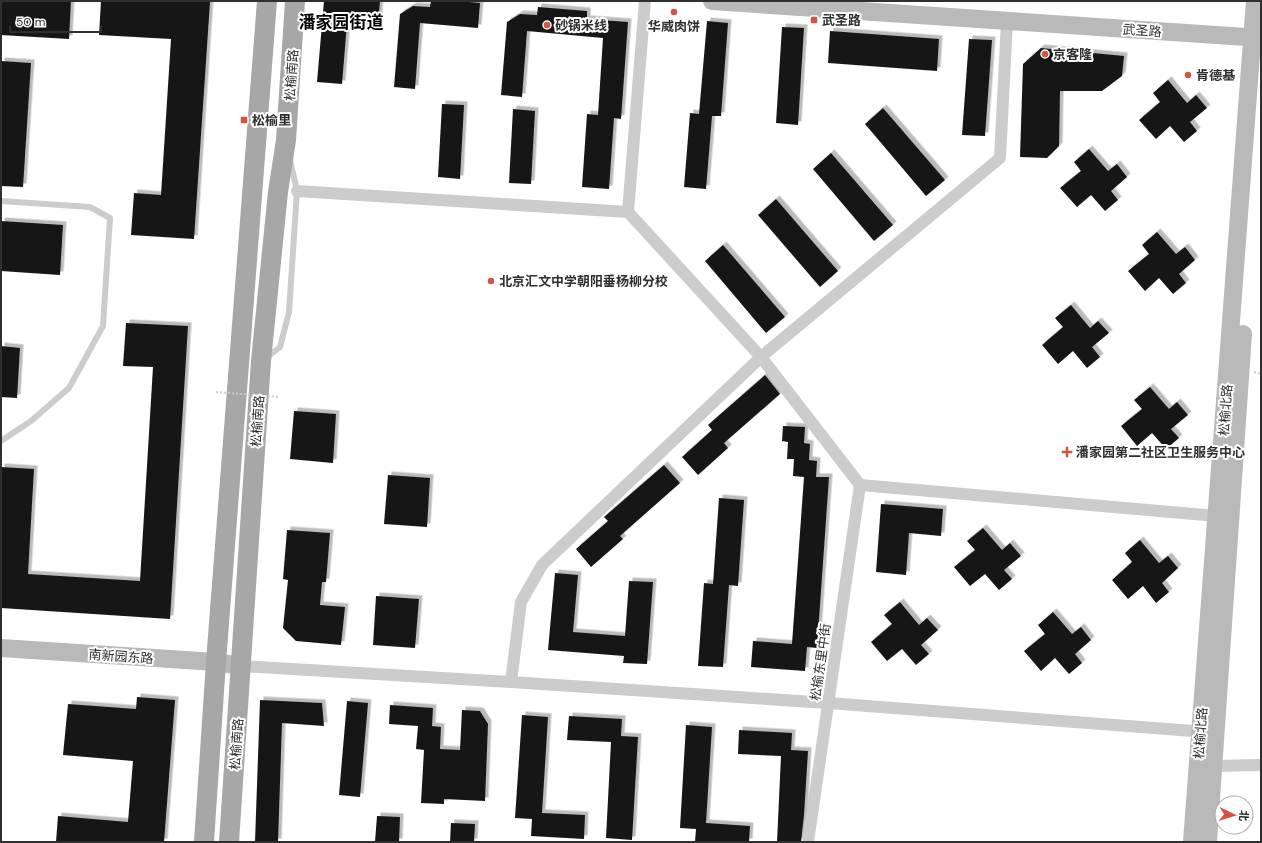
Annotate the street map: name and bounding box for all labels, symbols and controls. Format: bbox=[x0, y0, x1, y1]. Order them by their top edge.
marker: 华威肉饼 bbox=[669, 7, 679, 17]
scale bar bbox=[10, 8, 101, 34]
district label: 潘家园街道 bbox=[299, 11, 384, 33]
place label: 武圣路 bbox=[822, 12, 861, 29]
text: 50 m bbox=[16, 14, 45, 30]
marker: 武圣路 bbox=[809, 15, 819, 25]
place label: 砂锅米线 bbox=[555, 17, 607, 34]
place label: 华威肉饼 bbox=[648, 18, 700, 35]
marker: 砂锅米线 bbox=[542, 20, 552, 30]
street label: 武圣路 bbox=[1122, 21, 1162, 40]
place label: 京客隆 bbox=[1053, 46, 1092, 63]
street label: 松榆南路 bbox=[281, 48, 302, 102]
marker: 京客隆 bbox=[1040, 49, 1050, 59]
place label: 肯德基 bbox=[1196, 67, 1236, 84]
marker: 肯德基 bbox=[1183, 70, 1193, 80]
place label: 松榆里 bbox=[252, 112, 291, 129]
marker: 松榆里 bbox=[239, 115, 249, 125]
place label: 北京汇文中学朝阳垂杨柳分校 bbox=[499, 273, 668, 290]
marker: 北京汇文中学朝阳垂杨柳分校 bbox=[486, 276, 496, 286]
street label: 松榆北路 bbox=[1215, 383, 1236, 437]
street label: 松榆南路 bbox=[247, 394, 268, 448]
place label: 潘家园第二社区卫生服务中心 bbox=[1076, 444, 1245, 461]
marker: 潘家园第二社区卫生服务中心 bbox=[1061, 446, 1073, 458]
street label: 松榆东里中街 bbox=[807, 622, 834, 702]
street label: 南新园东路 bbox=[88, 646, 154, 667]
street label: 松榆北路 bbox=[1190, 706, 1211, 760]
street label: 松榆南路 bbox=[226, 717, 247, 771]
north arrow bbox=[1214, 795, 1254, 835]
text: 北 bbox=[1237, 810, 1251, 822]

